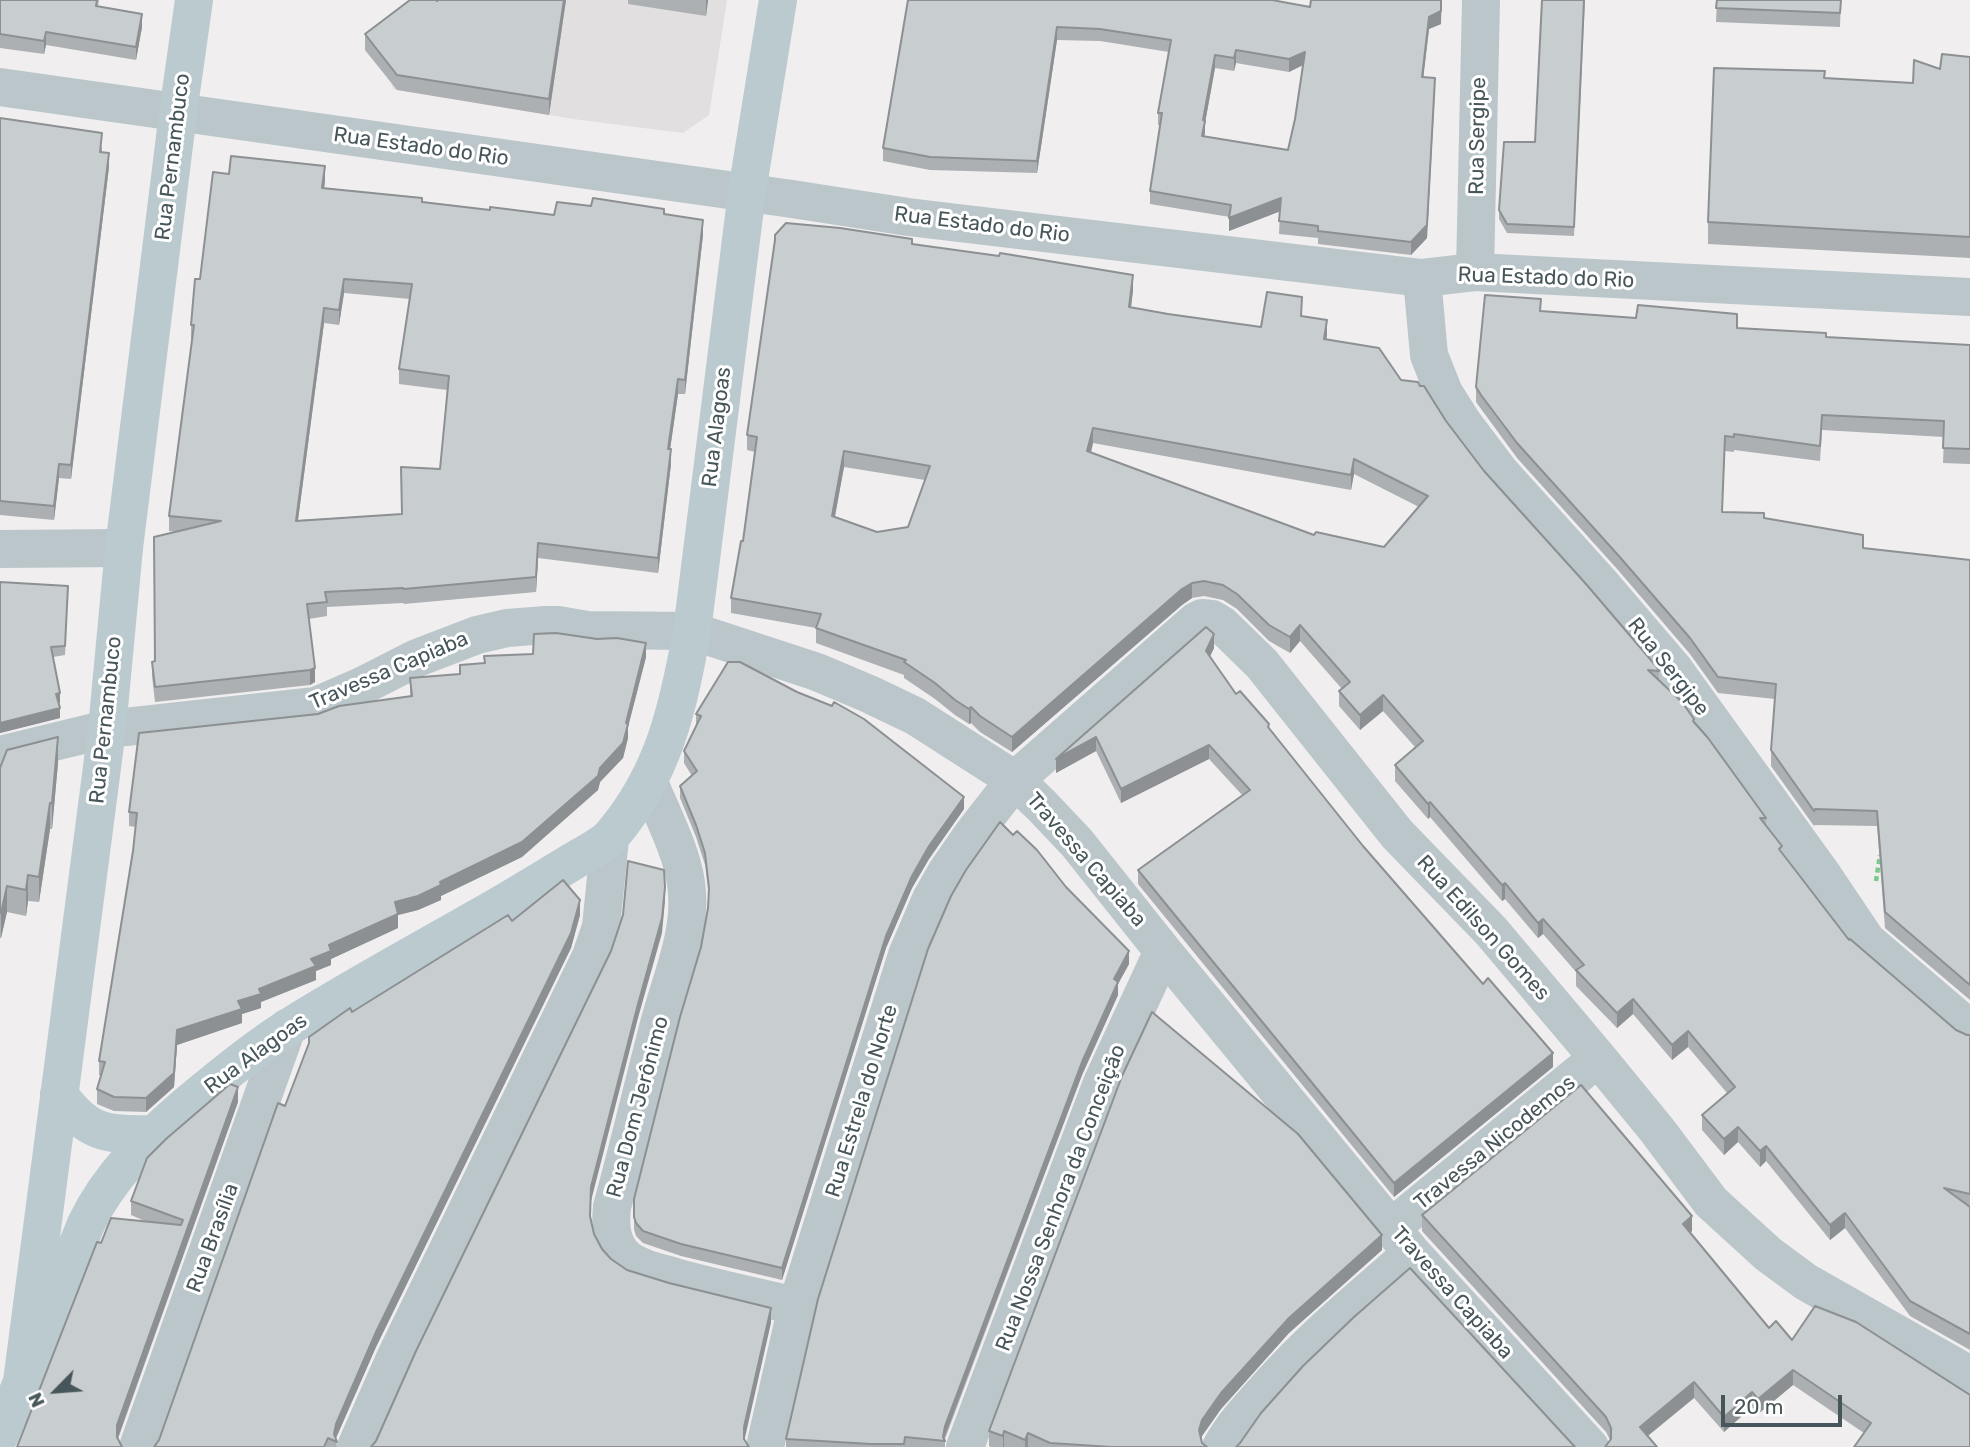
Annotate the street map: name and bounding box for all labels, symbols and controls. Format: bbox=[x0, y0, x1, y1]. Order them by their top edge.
street label: Rua Pernambuco bbox=[150, 72, 196, 242]
street label: Rua Sergipe bbox=[1464, 77, 1492, 195]
street label: Rua Estado do Rio bbox=[332, 122, 510, 172]
street label: Rua Estado do Rio bbox=[893, 202, 1071, 248]
street label: Rua Estado do Rio bbox=[1457, 262, 1635, 294]
street label: Rua Alagoas bbox=[697, 366, 737, 488]
street label: Rua Sergipe bbox=[1622, 613, 1714, 721]
street label: Travessa Capiaba bbox=[306, 626, 472, 716]
street label: Rua Pernambuco bbox=[85, 635, 127, 805]
street label: Travessa Capiaba bbox=[1021, 788, 1151, 932]
street label: Rua Edilson Gomes bbox=[1411, 850, 1555, 1006]
street label: Rua Estrela do Norte bbox=[821, 1001, 903, 1201]
street label: Rua Alagoas bbox=[200, 1008, 312, 1100]
street label: Rua Dom Jerônimo bbox=[602, 1013, 674, 1201]
street label: Rua Nossa Senhora da Conceição bbox=[991, 1041, 1131, 1355]
street label: Travessa Nicodemos bbox=[1409, 1070, 1581, 1216]
street label: Rua Brasília bbox=[182, 1180, 244, 1296]
street label: Travessa Capiaba bbox=[1386, 1222, 1518, 1364]
north arrow bbox=[21, 1356, 91, 1426]
scale bar bbox=[1725, 1380, 1846, 1424]
text: N bbox=[23, 1389, 50, 1411]
text: 20 m bbox=[1734, 1394, 1783, 1419]

